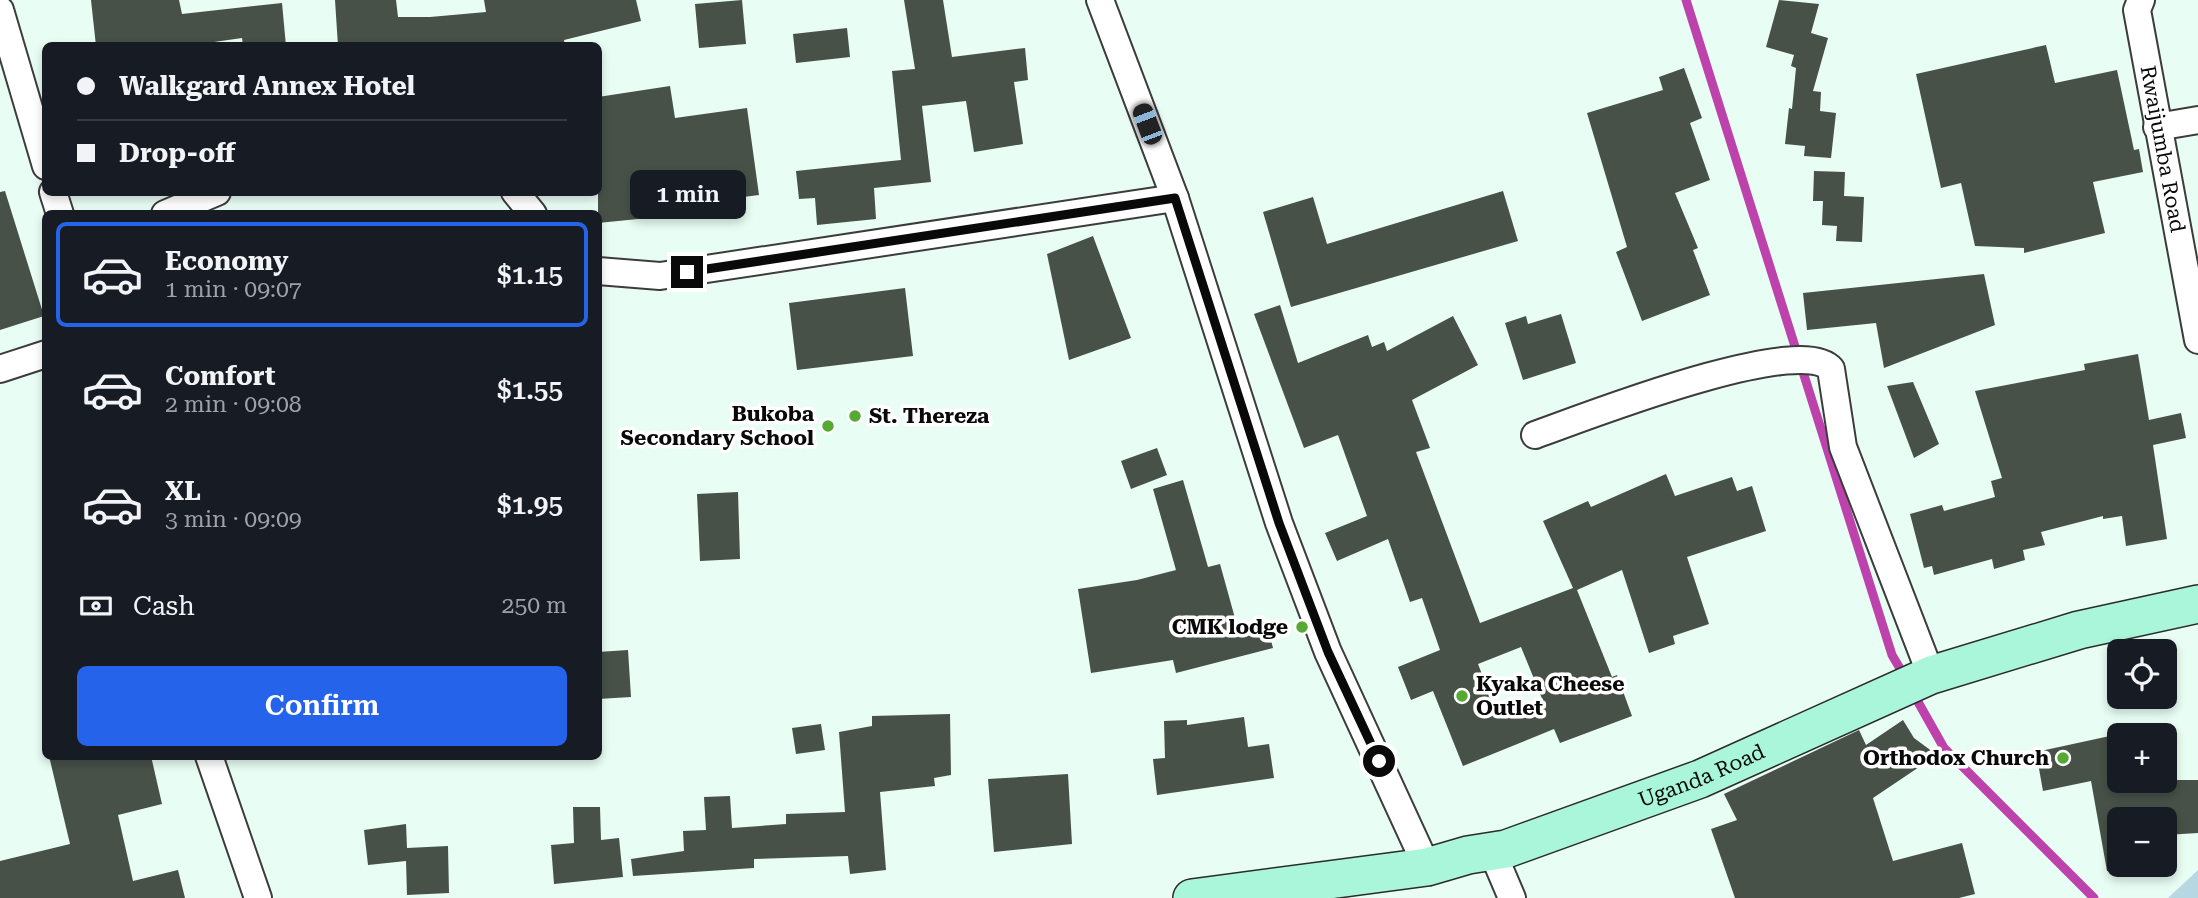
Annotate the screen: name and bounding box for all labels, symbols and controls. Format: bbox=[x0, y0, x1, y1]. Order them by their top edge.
street label: Rwaijumba Road bbox=[2135, 63, 2190, 235]
text: Walkgard Annex Hotel bbox=[119, 71, 415, 101]
car bbox=[1130, 101, 1165, 147]
text: Drop-off bbox=[119, 138, 235, 168]
callout: 1 min bbox=[629, 170, 745, 219]
text: 1 min bbox=[656, 181, 720, 208]
icon: car bbox=[81, 243, 144, 306]
text: Economy bbox=[165, 246, 288, 276]
route end bbox=[671, 256, 703, 288]
text: $1.15 bbox=[497, 260, 563, 290]
text: 1 min · 09:07 bbox=[165, 276, 302, 303]
icon: car bbox=[81, 358, 144, 421]
text: Comfort bbox=[165, 361, 275, 391]
text: $1.55 bbox=[497, 375, 563, 405]
text: 2 min · 09:08 bbox=[165, 391, 302, 418]
place label: Bukoba Secondary School bbox=[620, 402, 815, 450]
place label: St. Thereza bbox=[869, 404, 990, 428]
marker: St. Thereza bbox=[847, 408, 863, 424]
marker: Bukoba Secondary School bbox=[820, 418, 836, 434]
icon: car bbox=[81, 473, 144, 536]
text: XL bbox=[165, 476, 201, 506]
text: $1.95 bbox=[497, 490, 563, 520]
text: 3 min · 09:09 bbox=[165, 506, 302, 533]
icon: cash bbox=[77, 587, 115, 625]
text: Cash bbox=[133, 591, 195, 621]
text: 250 m bbox=[502, 592, 567, 619]
place label: CMK lodge bbox=[1172, 615, 1288, 639]
marker: CMK lodge bbox=[1294, 619, 1310, 635]
map controls bbox=[2107, 639, 2177, 877]
button: locate bbox=[2107, 639, 2177, 709]
button: Confirm bbox=[77, 666, 567, 746]
place label: Kyaka Cheese Outlet bbox=[1476, 672, 1625, 720]
marker: Kyaka Cheese Outlet bbox=[1454, 688, 1470, 704]
button: + bbox=[2107, 723, 2177, 793]
street label: Uganda Road bbox=[1635, 739, 1769, 812]
route start bbox=[1363, 745, 1395, 777]
place label: Orthodox Church bbox=[1863, 746, 2049, 770]
marker: Orthodox Church bbox=[2055, 750, 2071, 766]
button: − bbox=[2107, 807, 2177, 877]

